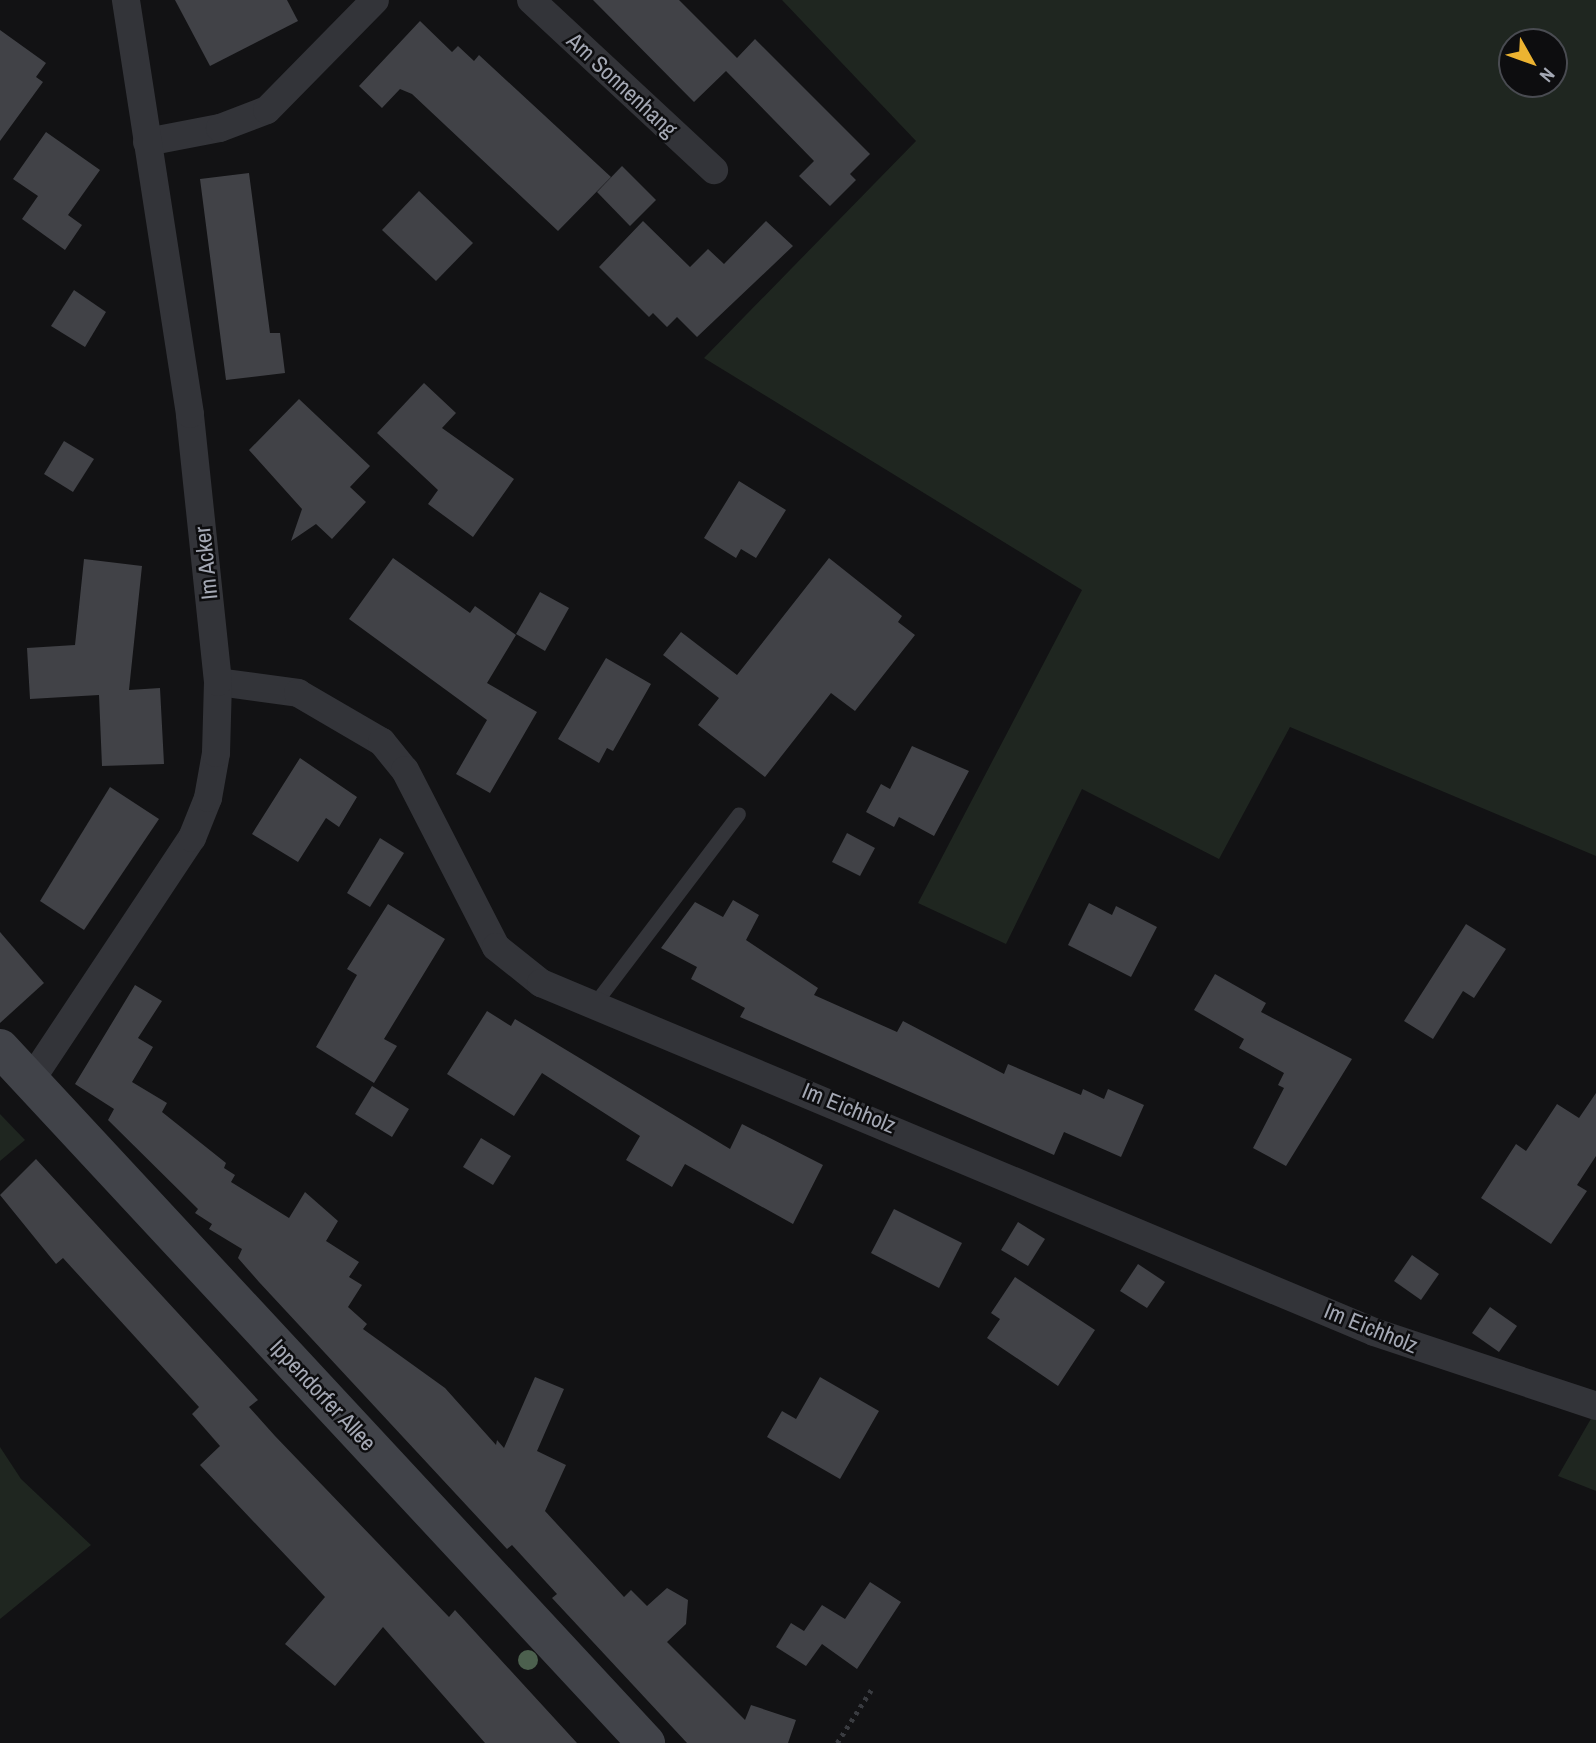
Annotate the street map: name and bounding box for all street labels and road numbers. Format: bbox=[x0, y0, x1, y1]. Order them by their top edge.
street label: Am Sonnenhang bbox=[561, 27, 683, 143]
street label: Im Acker bbox=[188, 525, 224, 601]
street label: Im Eichholz bbox=[798, 1077, 900, 1139]
street label: Im Eichholz bbox=[1320, 1297, 1422, 1359]
street label: Ippendorfer Allee bbox=[264, 1333, 382, 1457]

